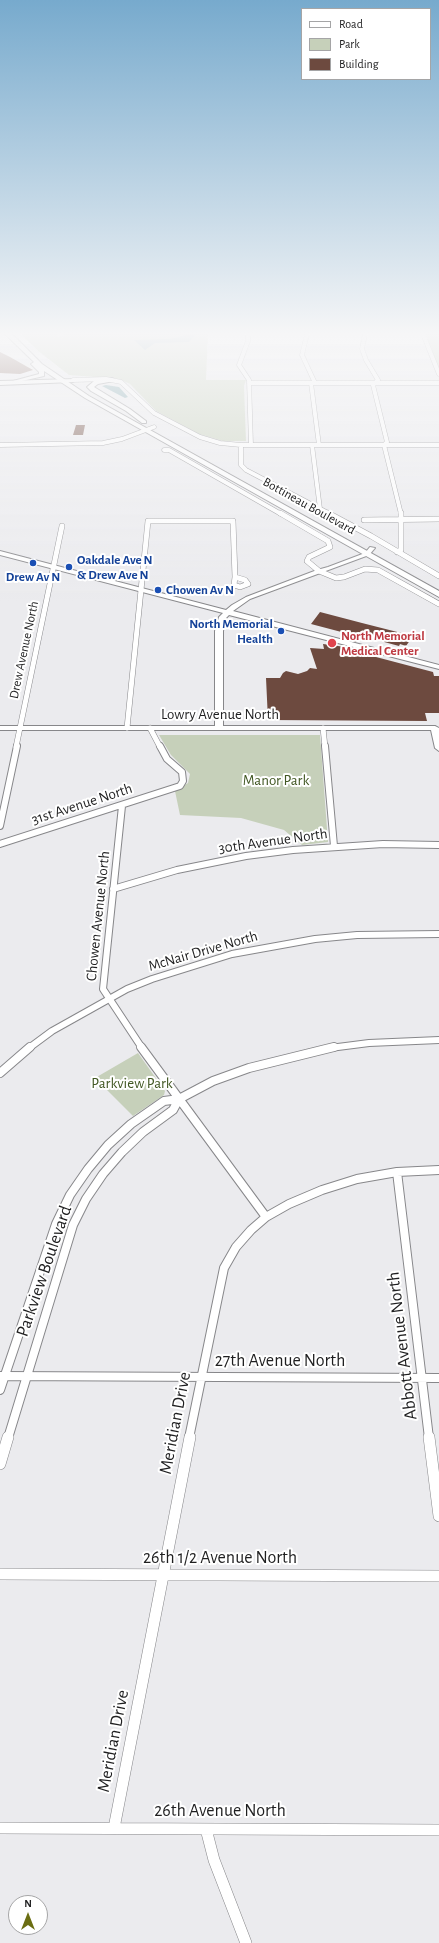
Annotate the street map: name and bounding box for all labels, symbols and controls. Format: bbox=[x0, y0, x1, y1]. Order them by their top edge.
legend bbox=[301, 8, 431, 80]
text: Road bbox=[339, 18, 363, 30]
text: Park bbox=[339, 38, 360, 50]
text: Building bbox=[339, 58, 379, 70]
street label: Bottineau Boulevard bbox=[260, 474, 358, 538]
place label: Oakdale Ave N & Drew Ave N bbox=[77, 552, 153, 583]
marker: Drew Av N bbox=[28, 558, 38, 568]
marker: Oakdale Ave N & Drew Ave N bbox=[64, 562, 74, 572]
place label: Drew Av N bbox=[6, 569, 60, 585]
place label: Chowen Av N bbox=[166, 582, 234, 598]
marker: Chowen Av N bbox=[153, 585, 163, 595]
street label: Drew Avenue North bbox=[6, 600, 42, 700]
place label: North Memorial Health bbox=[189, 616, 273, 647]
marker: North Memorial Health bbox=[276, 626, 286, 636]
place label: North Memorial Medical Center bbox=[341, 628, 425, 659]
marker: North Memorial Medical Center bbox=[326, 637, 338, 649]
street label: Lowry Avenue North bbox=[161, 705, 279, 723]
park label: Manor Park bbox=[243, 771, 309, 789]
street label: 31st Avenue North bbox=[29, 779, 135, 829]
street label: 30th Avenue North bbox=[217, 824, 329, 858]
street label: Chowen Avenue North bbox=[82, 850, 114, 982]
street label: McNair Drive North bbox=[146, 927, 260, 975]
park label: Parkview Park bbox=[91, 1074, 173, 1092]
street label: Parkview Boulevard bbox=[11, 1203, 77, 1339]
street label: Abbott Avenue North bbox=[382, 1271, 422, 1421]
street label: 27th Avenue North bbox=[215, 1350, 345, 1372]
street label: Meridian Drive bbox=[154, 1370, 196, 1476]
street label: 26th 1/2 Avenue North bbox=[143, 1547, 297, 1569]
street label: Meridian Drive bbox=[92, 1688, 134, 1794]
street label: 26th Avenue North bbox=[154, 1800, 286, 1822]
north arrow bbox=[8, 1895, 48, 1935]
text: N bbox=[24, 1898, 32, 1909]

